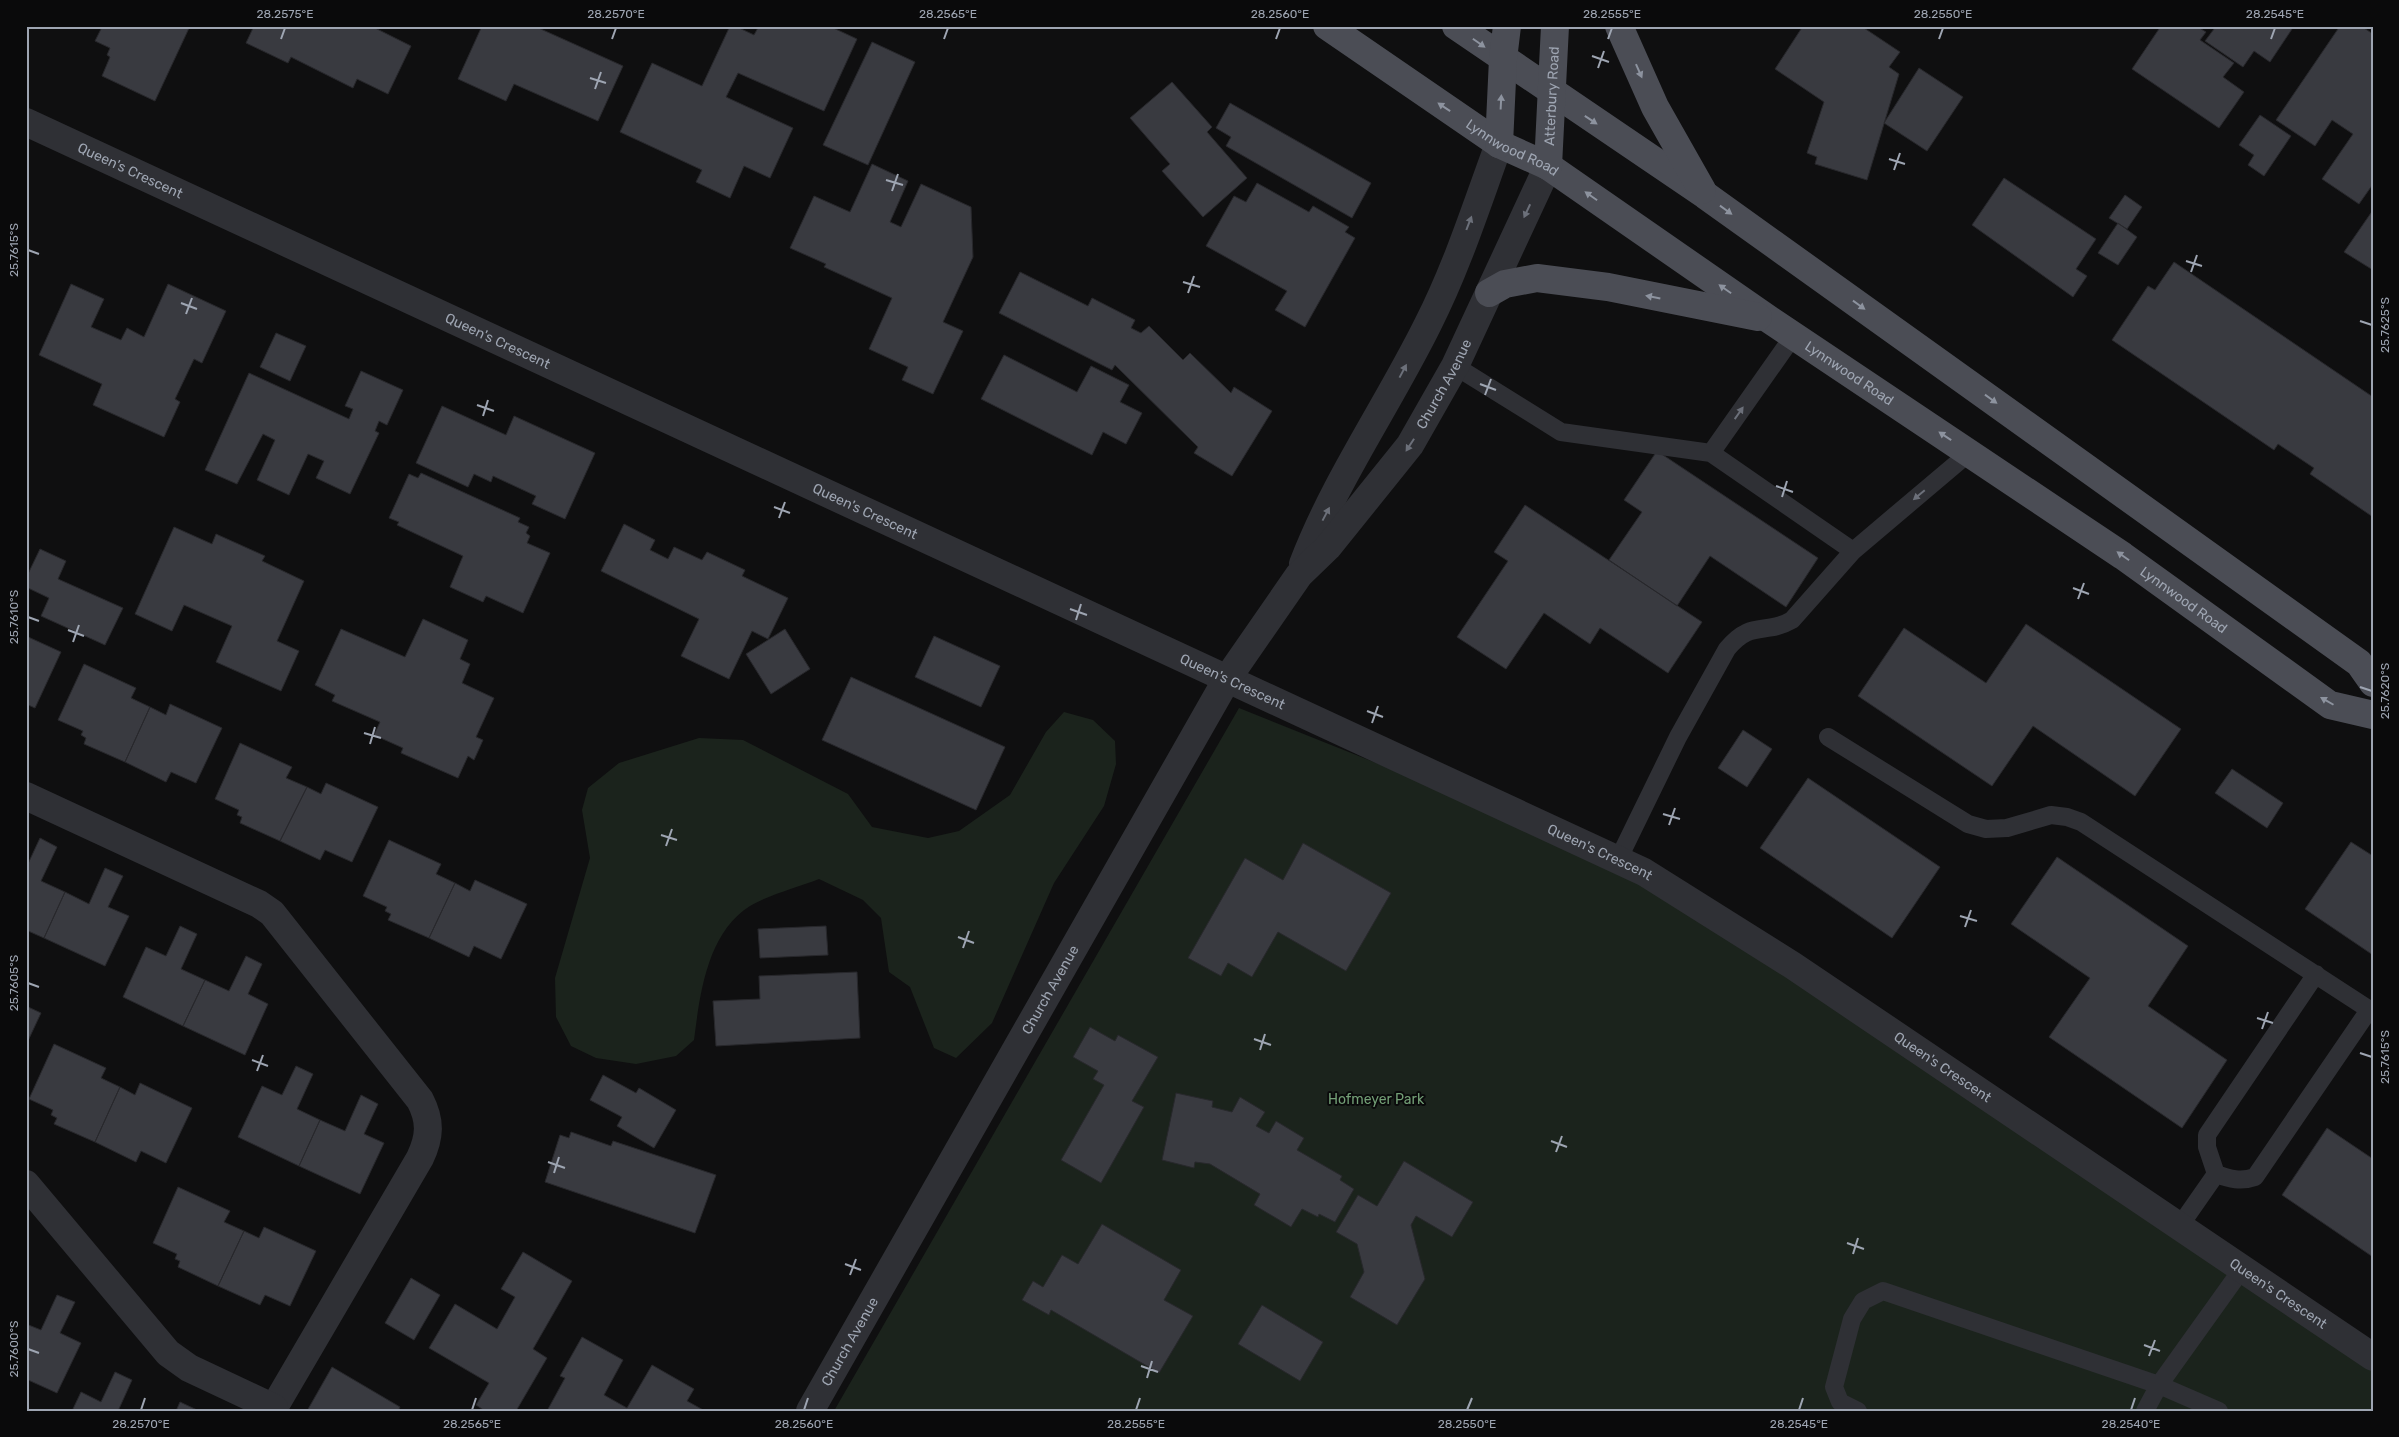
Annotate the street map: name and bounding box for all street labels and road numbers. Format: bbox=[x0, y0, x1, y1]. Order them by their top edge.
street label: Atterbury Road bbox=[1541, 46, 1563, 146]
street label: Lynnwood Road bbox=[1462, 116, 1562, 180]
street label: Queen's Crescent bbox=[75, 139, 186, 203]
street label: Queen's Crescent bbox=[442, 309, 553, 373]
street label: Church Avenue bbox=[1413, 336, 1475, 432]
street label: Lynnwood Road bbox=[1801, 338, 1897, 409]
street label: Queen's Crescent bbox=[810, 480, 921, 543]
street label: Lynnwood Road bbox=[2137, 563, 2230, 637]
street label: Queen's Crescent bbox=[1177, 650, 1288, 714]
street label: Queen's Crescent bbox=[1545, 820, 1656, 884]
street label: Church Avenue bbox=[1018, 942, 1083, 1037]
street label: Queen's Crescent bbox=[1890, 1028, 1995, 1106]
street label: Queen's Crescent bbox=[2226, 1255, 2331, 1333]
street label: Church Avenue bbox=[818, 1294, 882, 1389]

